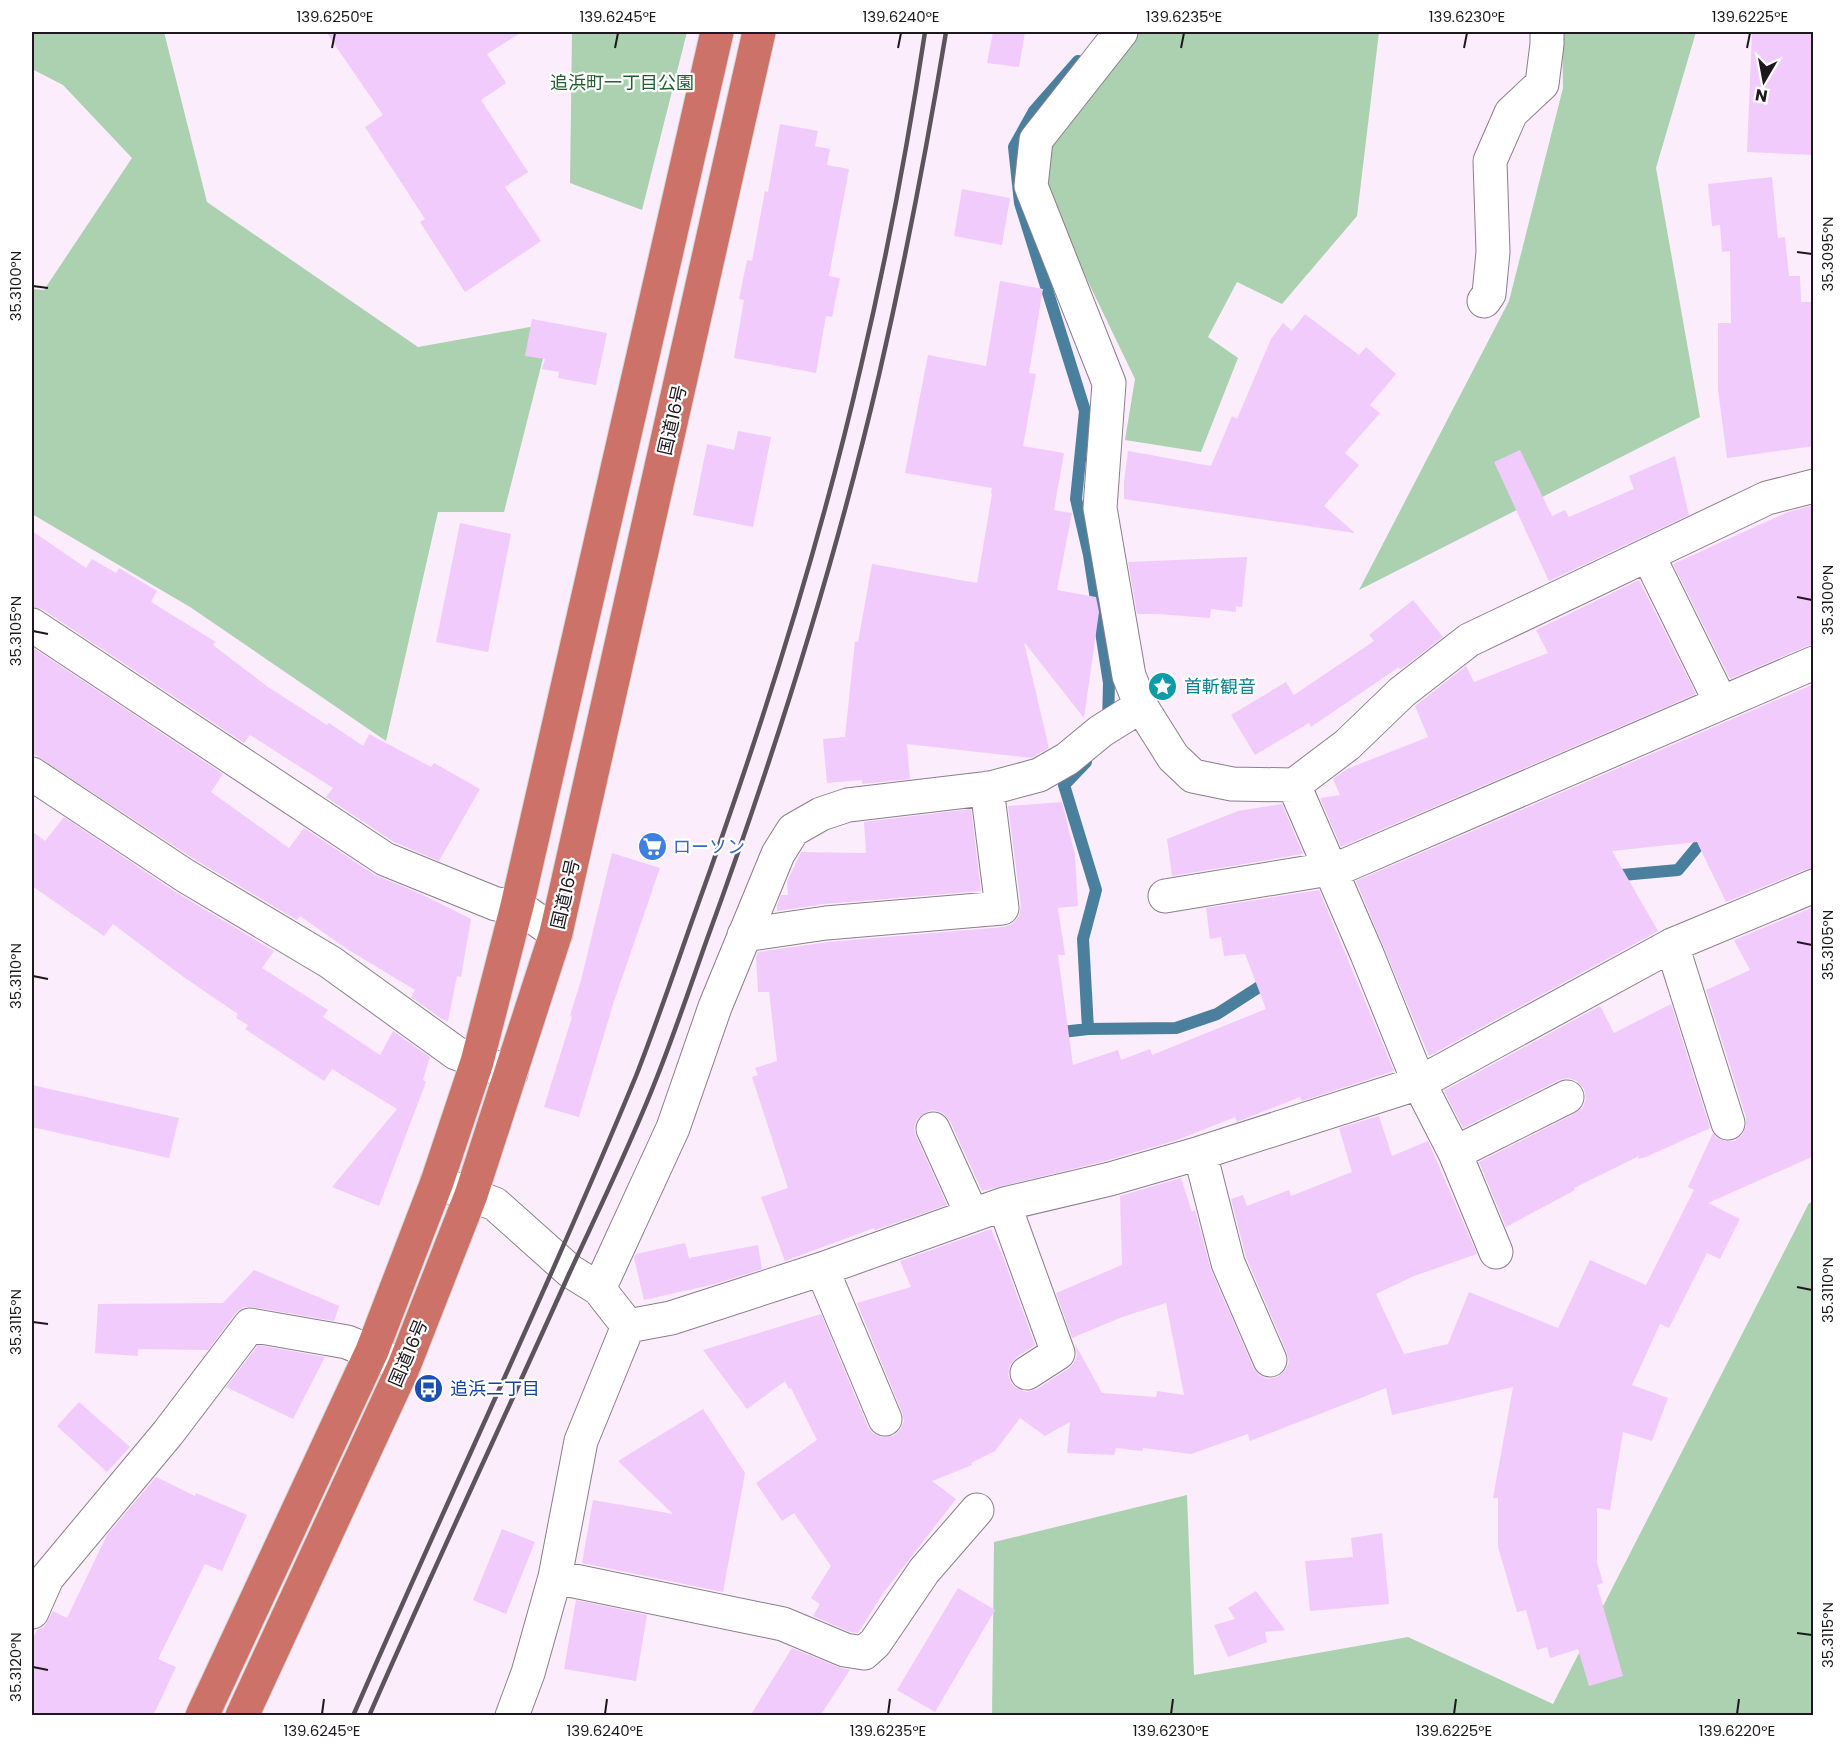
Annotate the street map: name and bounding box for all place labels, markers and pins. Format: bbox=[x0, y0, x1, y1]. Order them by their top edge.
place icon: 首斬観音 bbox=[1147, 670, 1179, 702]
place label: 首斬観音 bbox=[1184, 674, 1256, 699]
supermarket icon: ローソン bbox=[636, 830, 668, 862]
place label: ローソン bbox=[673, 834, 745, 859]
bus stop icon: 追浜二丁目 bbox=[413, 1372, 445, 1404]
place label: 追浜二丁目 bbox=[450, 1376, 540, 1401]

